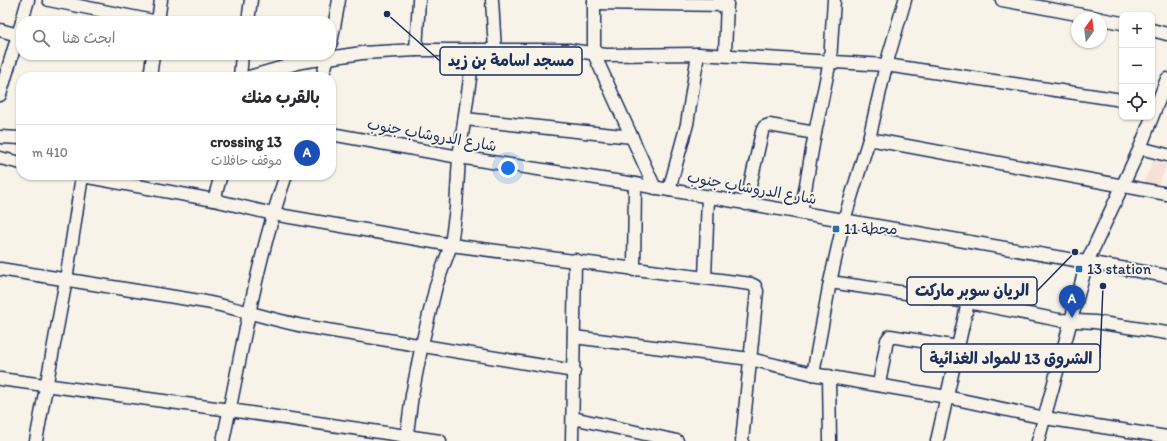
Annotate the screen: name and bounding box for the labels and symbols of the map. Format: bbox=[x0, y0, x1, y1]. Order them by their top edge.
north arrow bbox=[1071, 12, 1107, 48]
callout: مسجد اسامة بن زيد bbox=[440, 47, 582, 75]
text: مسجد اسامة بن زيد bbox=[448, 51, 574, 70]
street label: شارع الدروشاب جنوب bbox=[366, 115, 498, 156]
your location bbox=[498, 158, 518, 178]
street label: شارع الدروشاب جنوب bbox=[686, 168, 818, 209]
place label: محطة 11 bbox=[844, 220, 898, 238]
marker: محطة 11 bbox=[831, 224, 841, 234]
place label: 13 station bbox=[1087, 260, 1152, 278]
marker: 13 station bbox=[1074, 264, 1084, 274]
callout: الريان سوبر ماركت bbox=[907, 277, 1037, 305]
text: الريان سوبر ماركت bbox=[915, 281, 1029, 301]
pin: A bbox=[1059, 285, 1085, 318]
callout: الشروق 13 للمواد الغذائية bbox=[921, 344, 1100, 372]
text: الشروق 13 للمواد الغذائية bbox=[930, 349, 1092, 369]

